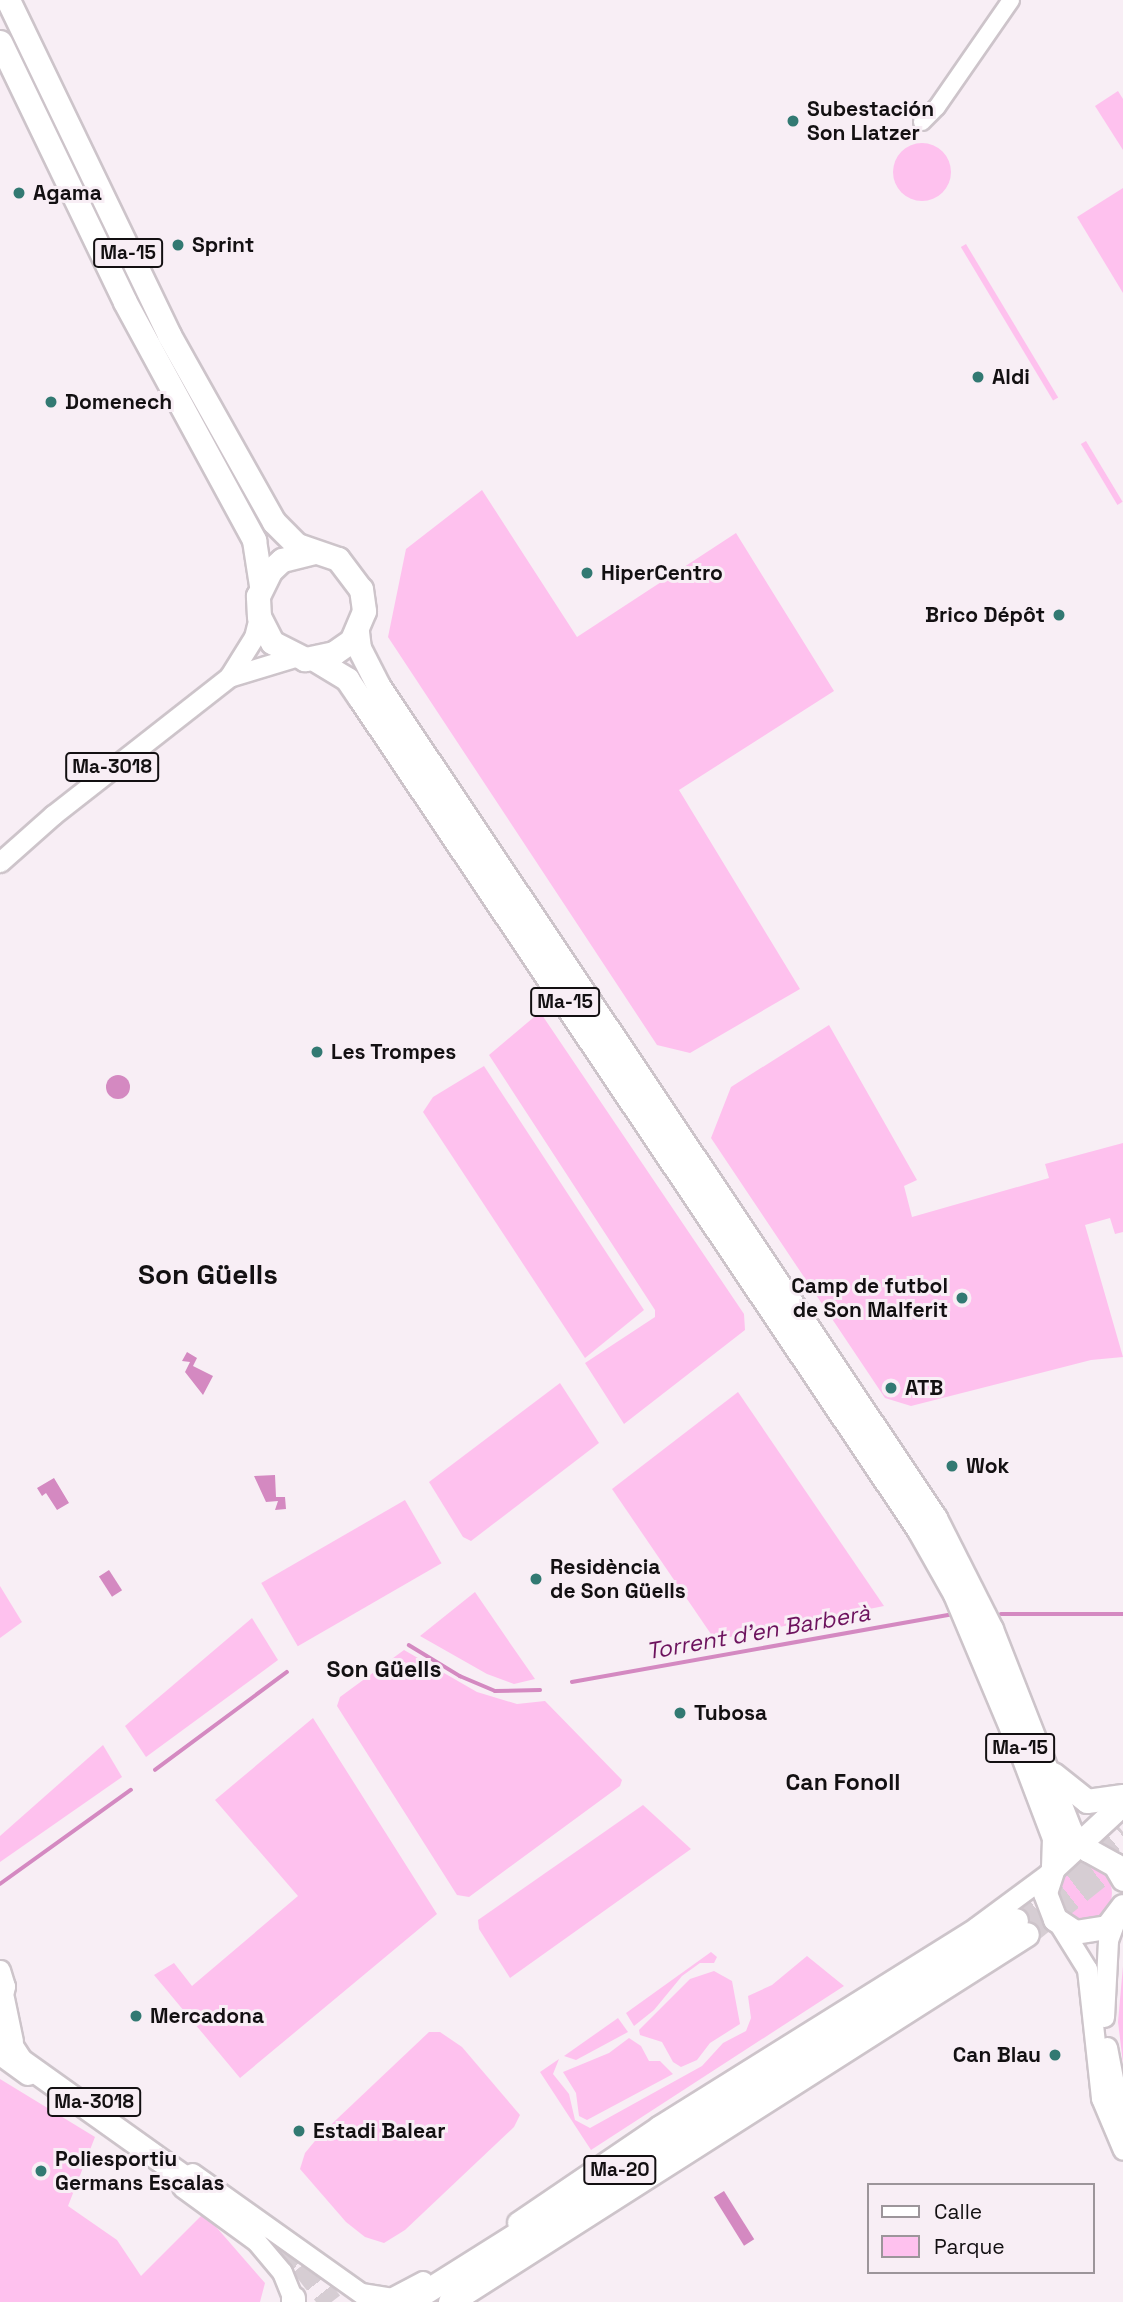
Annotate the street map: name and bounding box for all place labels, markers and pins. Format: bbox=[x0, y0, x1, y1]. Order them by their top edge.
place label: Subestación Son Llatzer bbox=[807, 96, 934, 146]
marker: Subestación Son Llatzer bbox=[785, 113, 801, 129]
place label: Agama bbox=[33, 180, 102, 206]
marker: Agama bbox=[11, 185, 27, 201]
place label: Sprint bbox=[192, 232, 254, 258]
marker: Sprint bbox=[170, 237, 186, 253]
place label: Aldi bbox=[992, 364, 1030, 390]
marker: Aldi bbox=[970, 369, 986, 385]
place label: Domenech bbox=[65, 389, 172, 415]
marker: Domenech bbox=[43, 394, 59, 410]
place label: HiperCentro bbox=[601, 560, 723, 586]
marker: HiperCentro bbox=[579, 565, 595, 581]
place label: Brico Dépôt bbox=[925, 602, 1045, 628]
marker: Brico Dépôt bbox=[1051, 607, 1067, 623]
place label: Les Trompes bbox=[331, 1039, 457, 1065]
marker: Les Trompes bbox=[309, 1044, 325, 1060]
place label: Camp de futbol de Son Malferit bbox=[791, 1273, 948, 1323]
marker: Camp de futbol de Son Malferit bbox=[954, 1290, 970, 1306]
place label: ATB bbox=[905, 1375, 943, 1401]
marker: ATB bbox=[883, 1380, 899, 1396]
place label: Wok bbox=[966, 1453, 1009, 1479]
marker: Wok bbox=[944, 1458, 960, 1474]
place label: Residència de Son Güells bbox=[550, 1554, 686, 1604]
marker: Residència de Son Güells bbox=[528, 1571, 544, 1587]
place label: Tubosa bbox=[694, 1700, 767, 1726]
marker: Tubosa bbox=[672, 1705, 688, 1721]
place label: Mercadona bbox=[150, 2003, 264, 2029]
marker: Mercadona bbox=[128, 2008, 144, 2024]
place label: Can Blau bbox=[953, 2042, 1041, 2068]
marker: Can Blau bbox=[1047, 2047, 1063, 2063]
place label: Estadi Balear bbox=[313, 2118, 445, 2144]
marker: Estadi Balear bbox=[291, 2123, 307, 2139]
place label: Poliesportiu Germans Escalas bbox=[55, 2146, 224, 2196]
marker: Poliesportiu Germans Escalas bbox=[33, 2163, 49, 2179]

